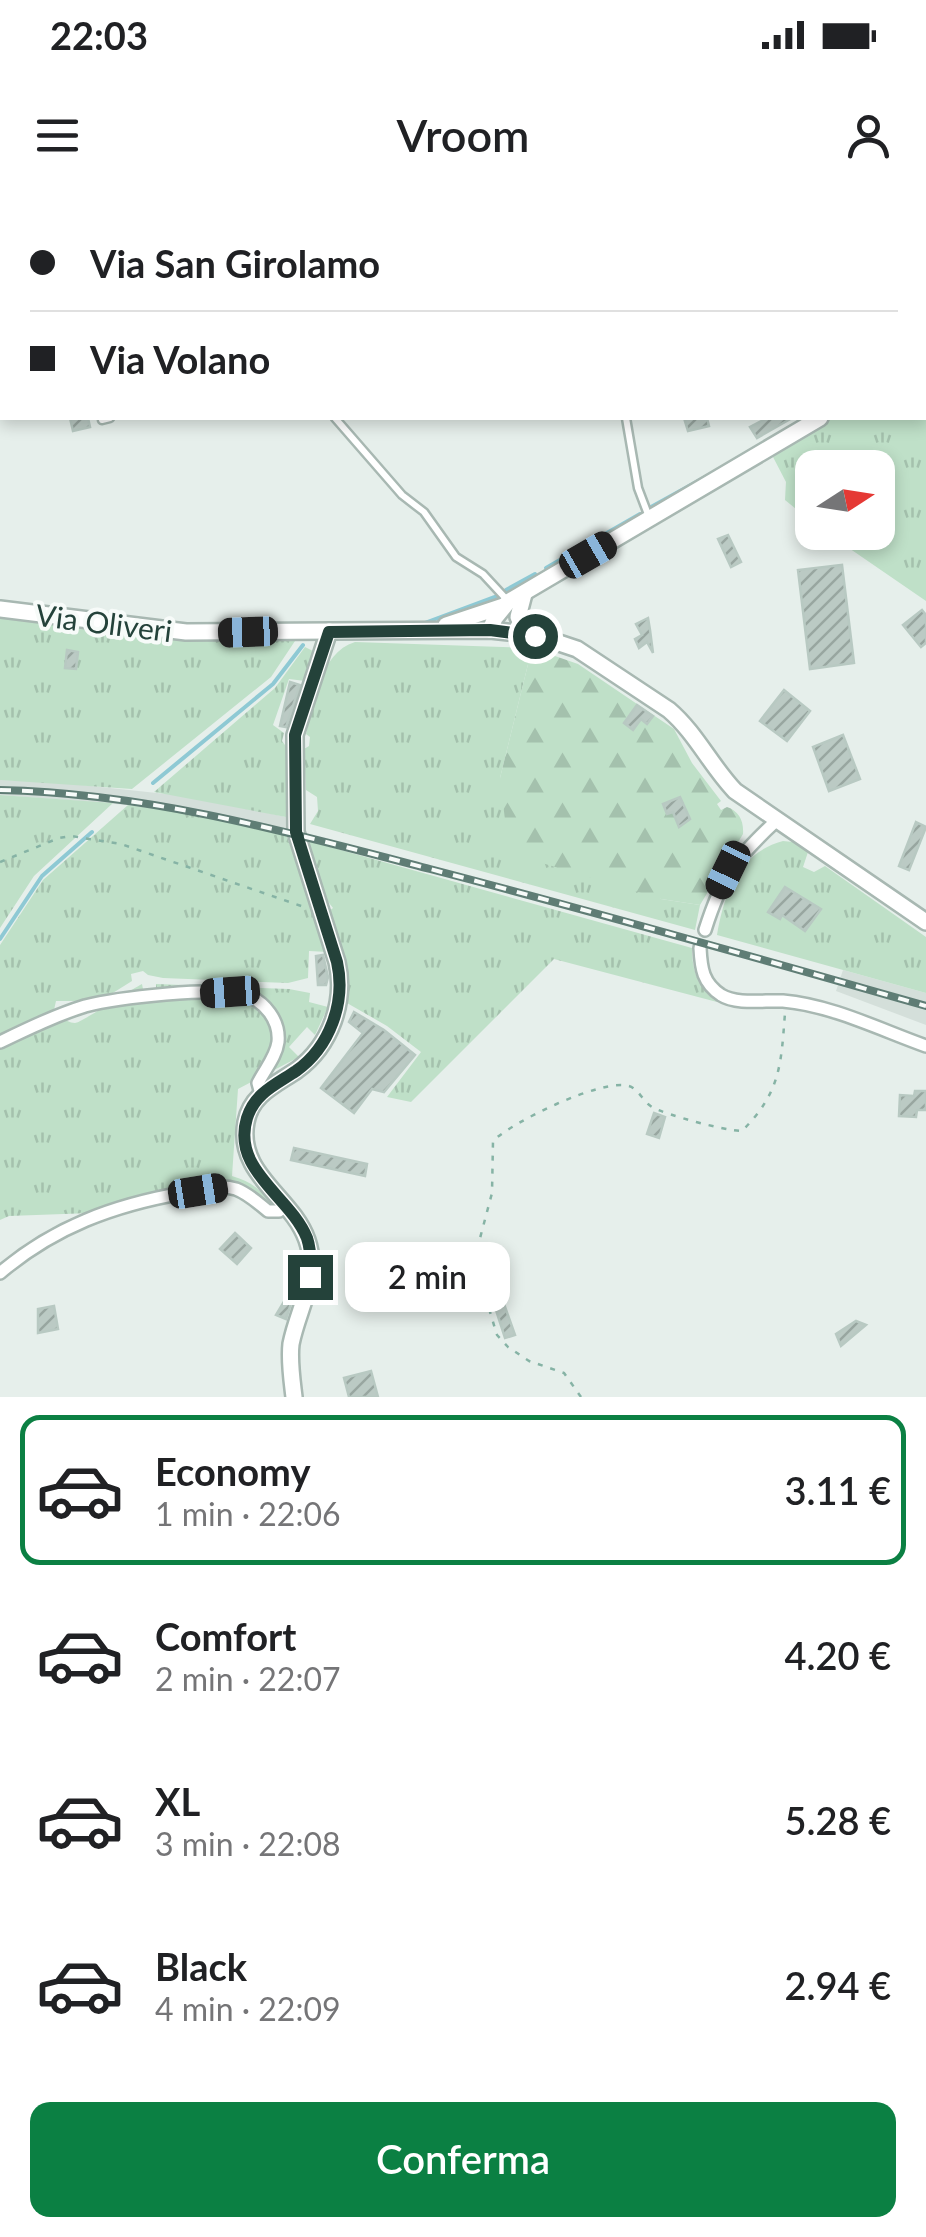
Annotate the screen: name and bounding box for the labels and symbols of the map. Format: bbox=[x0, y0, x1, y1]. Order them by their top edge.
north arrow bbox=[795, 450, 895, 550]
car bbox=[555, 527, 621, 583]
street label: Via Oliveri bbox=[34, 596, 174, 648]
route start bbox=[513, 614, 558, 659]
car bbox=[217, 616, 279, 648]
car bbox=[701, 836, 755, 904]
car bbox=[199, 975, 261, 1009]
car bbox=[166, 1171, 230, 1211]
callout: 2 min bbox=[345, 1242, 510, 1312]
route end bbox=[288, 1255, 333, 1300]

